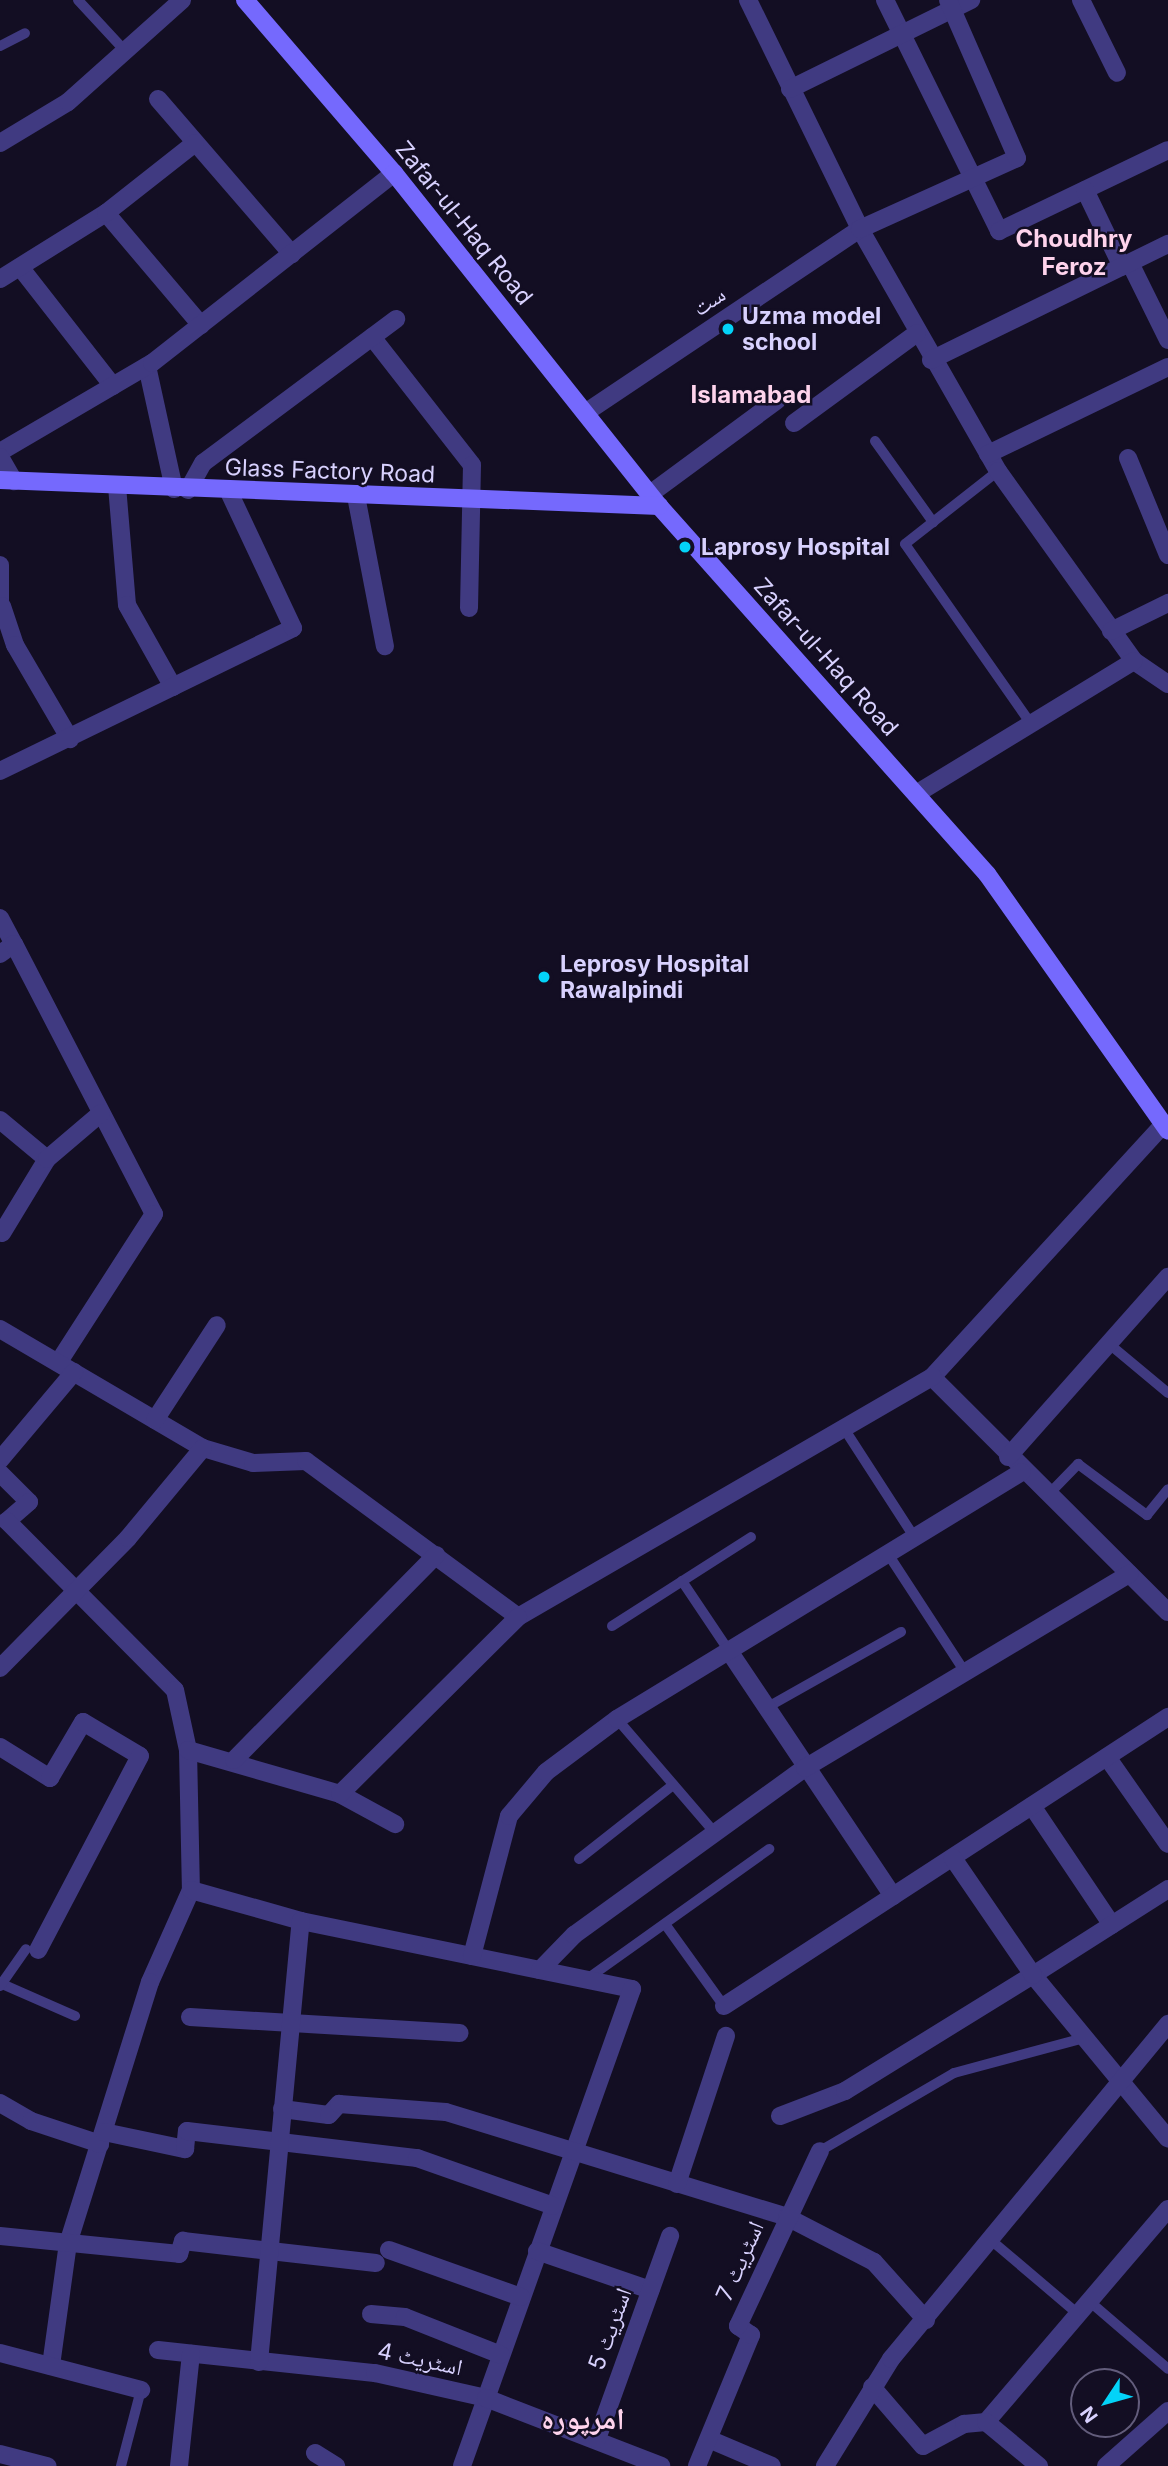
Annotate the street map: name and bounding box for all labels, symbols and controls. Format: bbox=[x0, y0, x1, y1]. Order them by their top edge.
street label: Zafar-ul-Haq Road bbox=[390, 136, 538, 310]
district label: Choudhry Feroz bbox=[1015, 225, 1133, 281]
street label: ست bbox=[687, 280, 731, 322]
place label: Uzma model school bbox=[742, 302, 881, 356]
marker: Uzma model school bbox=[720, 321, 736, 337]
district label: Islamabad bbox=[691, 381, 811, 409]
street label: Glass Factory Road bbox=[224, 454, 436, 488]
place label: Laprosy Hospital bbox=[701, 533, 890, 561]
marker: Laprosy Hospital bbox=[675, 537, 695, 557]
street label: Zafar-ul-Haq Road bbox=[748, 572, 904, 742]
place label: Leprosy Hospital Rawalpindi bbox=[560, 950, 749, 1004]
marker: Leprosy Hospital Rawalpindi bbox=[534, 967, 554, 987]
street label: اسٹریٹ 7 bbox=[710, 2217, 770, 2305]
street label: اسٹریٹ 5 bbox=[582, 2284, 638, 2374]
street label: اسٹریٹ 4 bbox=[375, 2337, 465, 2381]
north arrow bbox=[1070, 2368, 1140, 2438]
district label: امرپورہ bbox=[541, 2400, 625, 2436]
text: N bbox=[1076, 2402, 1103, 2427]

